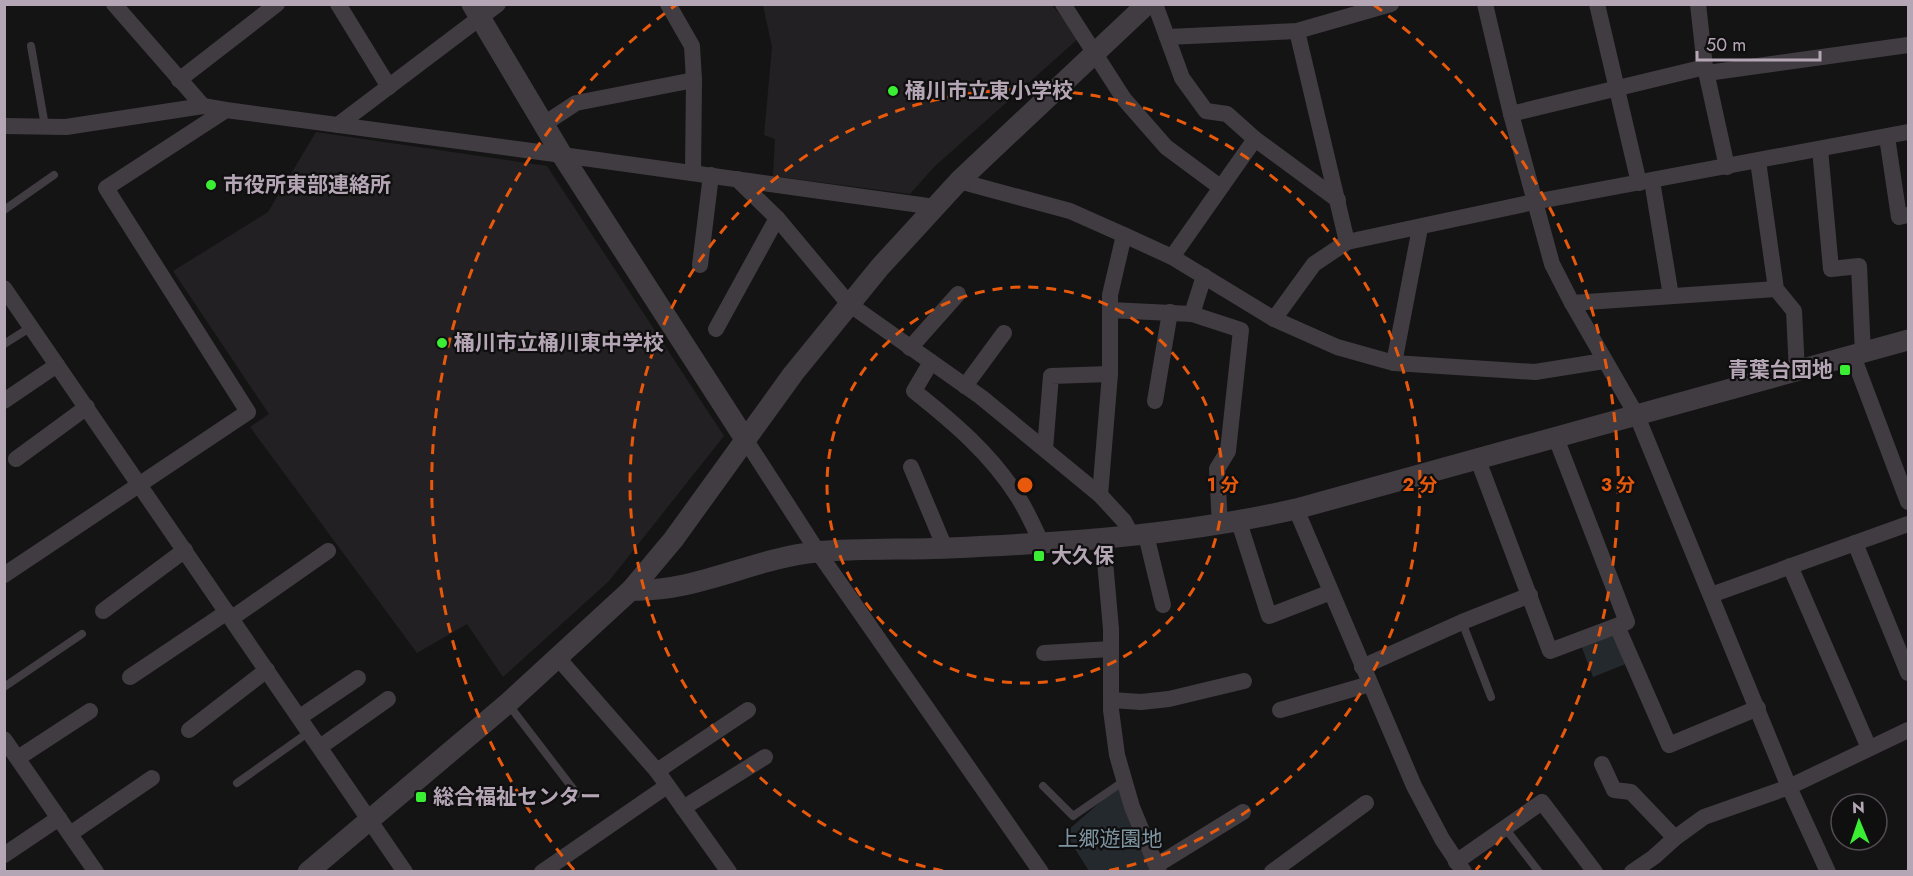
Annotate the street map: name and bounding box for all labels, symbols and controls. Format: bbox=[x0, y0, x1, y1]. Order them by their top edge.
scale bar bbox=[1697, 24, 1820, 62]
text: 50 m bbox=[1706, 32, 1746, 58]
place label: 桶川市立東小学校 bbox=[905, 76, 1073, 106]
marker: 桶川市立東小学校 bbox=[886, 84, 900, 98]
place label: 市役所東部連絡所 bbox=[223, 170, 391, 200]
marker: 市役所東部連絡所 bbox=[204, 178, 218, 192]
place label: 桶川市立桶川東中学校 bbox=[454, 328, 664, 358]
marker: 桶川市立桶川東中学校 bbox=[435, 336, 449, 350]
place label: 青葉台団地 bbox=[1728, 355, 1833, 385]
marker: 青葉台団地 bbox=[1838, 363, 1852, 377]
text: 1 分 bbox=[1207, 472, 1239, 498]
text: 2 分 bbox=[1402, 472, 1438, 498]
text: 3 分 bbox=[1601, 472, 1635, 498]
centre of rings bbox=[1015, 475, 1035, 495]
place label: 大久保 bbox=[1051, 541, 1115, 571]
marker: 大久保 bbox=[1032, 549, 1046, 563]
place label: 総合福祉センター bbox=[433, 782, 601, 812]
marker: 総合福祉センター bbox=[414, 790, 428, 804]
north arrow bbox=[1829, 792, 1889, 852]
text: N bbox=[1852, 796, 1865, 819]
park label: 上郷遊園地 bbox=[1058, 824, 1163, 854]

